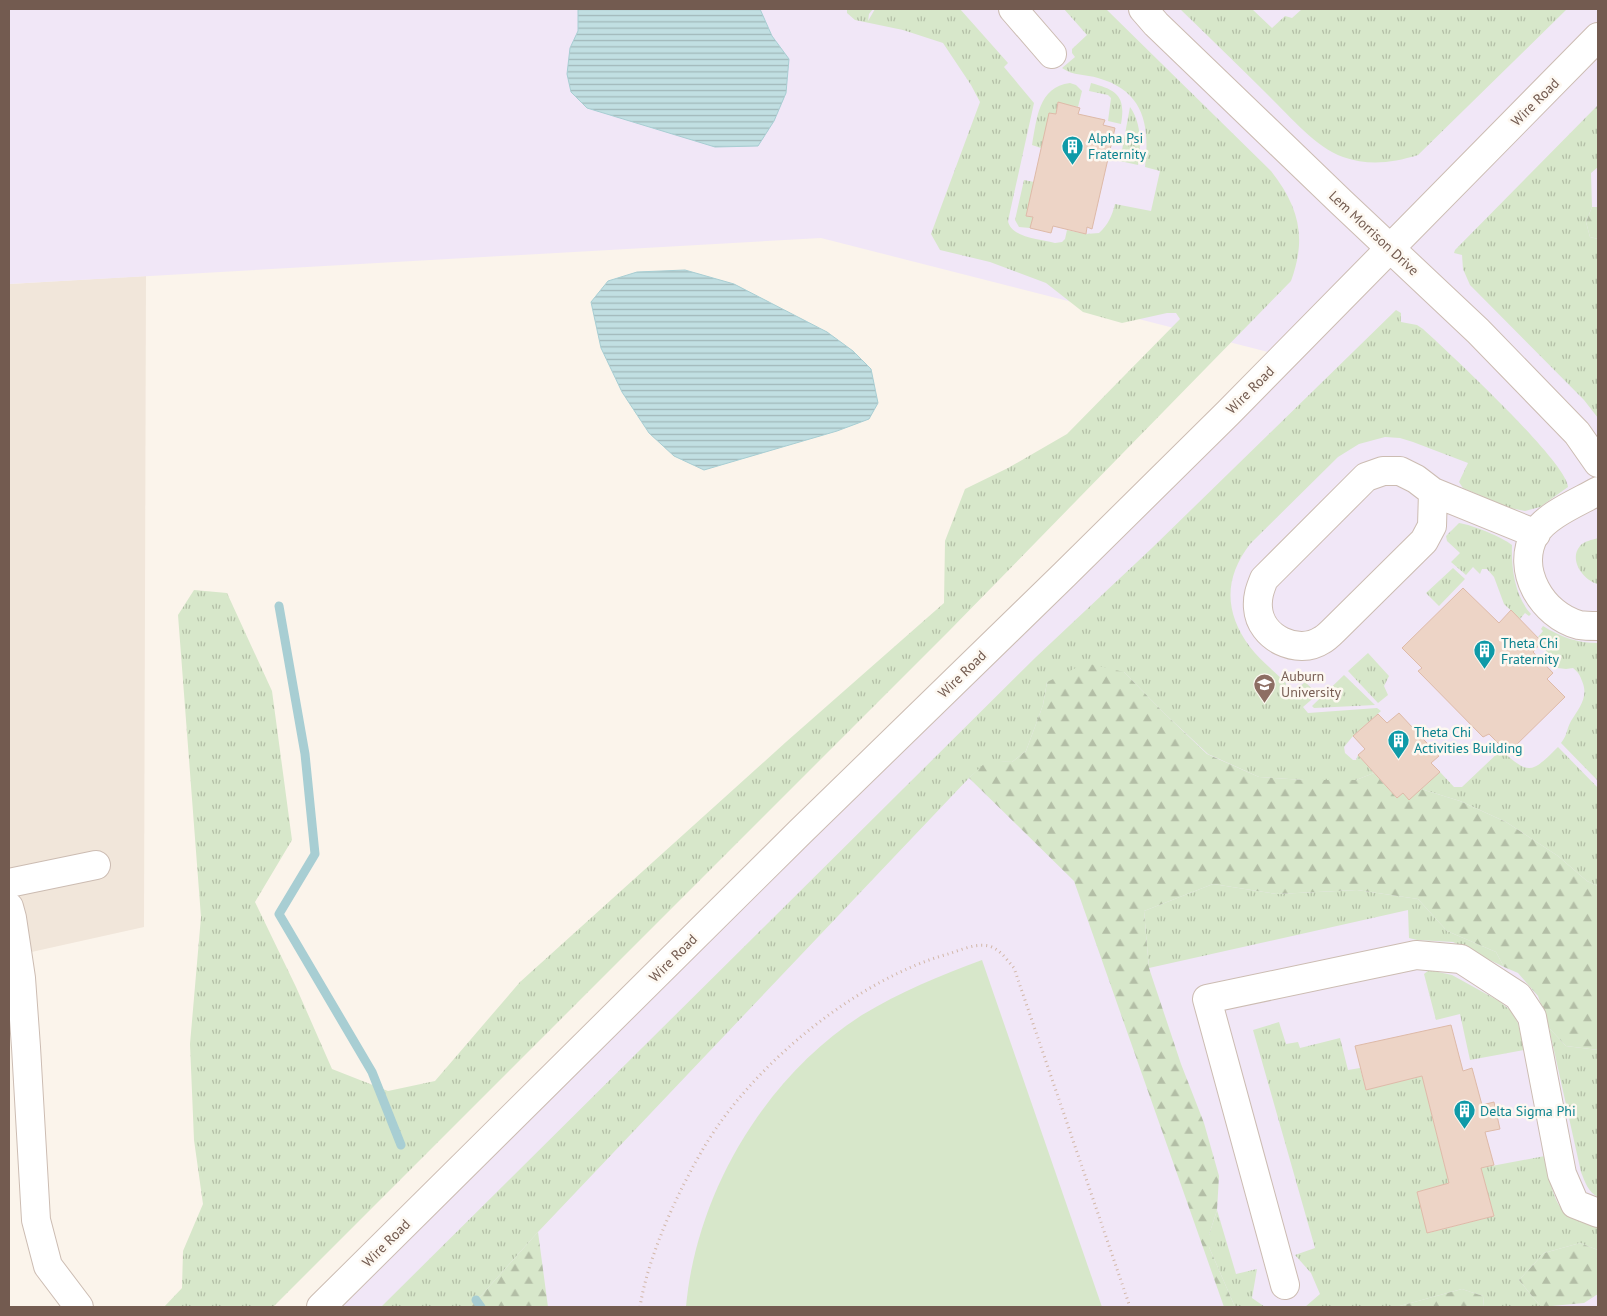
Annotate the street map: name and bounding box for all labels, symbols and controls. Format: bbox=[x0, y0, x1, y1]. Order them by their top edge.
street label: Wire Road bbox=[1507, 74, 1563, 130]
place label: Alpha Psi Fraternity bbox=[1088, 129, 1147, 163]
building icon: Alpha Psi Fraternity bbox=[1060, 134, 1084, 165]
street label: Lem Morrison Drive bbox=[1325, 187, 1423, 279]
street label: Wire Road bbox=[1222, 362, 1278, 418]
place label: Theta Chi Fraternity bbox=[1501, 634, 1560, 668]
building icon: Theta Chi Fraternity bbox=[1473, 639, 1497, 670]
street label: Wire Road bbox=[934, 646, 990, 702]
place label: Auburn University bbox=[1281, 667, 1341, 701]
school or university icon: Auburn University bbox=[1253, 672, 1277, 703]
place label: Theta Chi Activities Building bbox=[1414, 723, 1523, 757]
building icon: Theta Chi Activities Building bbox=[1386, 728, 1410, 759]
street label: Wire Road bbox=[645, 930, 701, 986]
building icon: Delta Sigma Phi bbox=[1452, 1099, 1476, 1130]
place label: Delta Sigma Phi bbox=[1480, 1102, 1576, 1120]
street label: Wire Road bbox=[358, 1215, 414, 1271]

